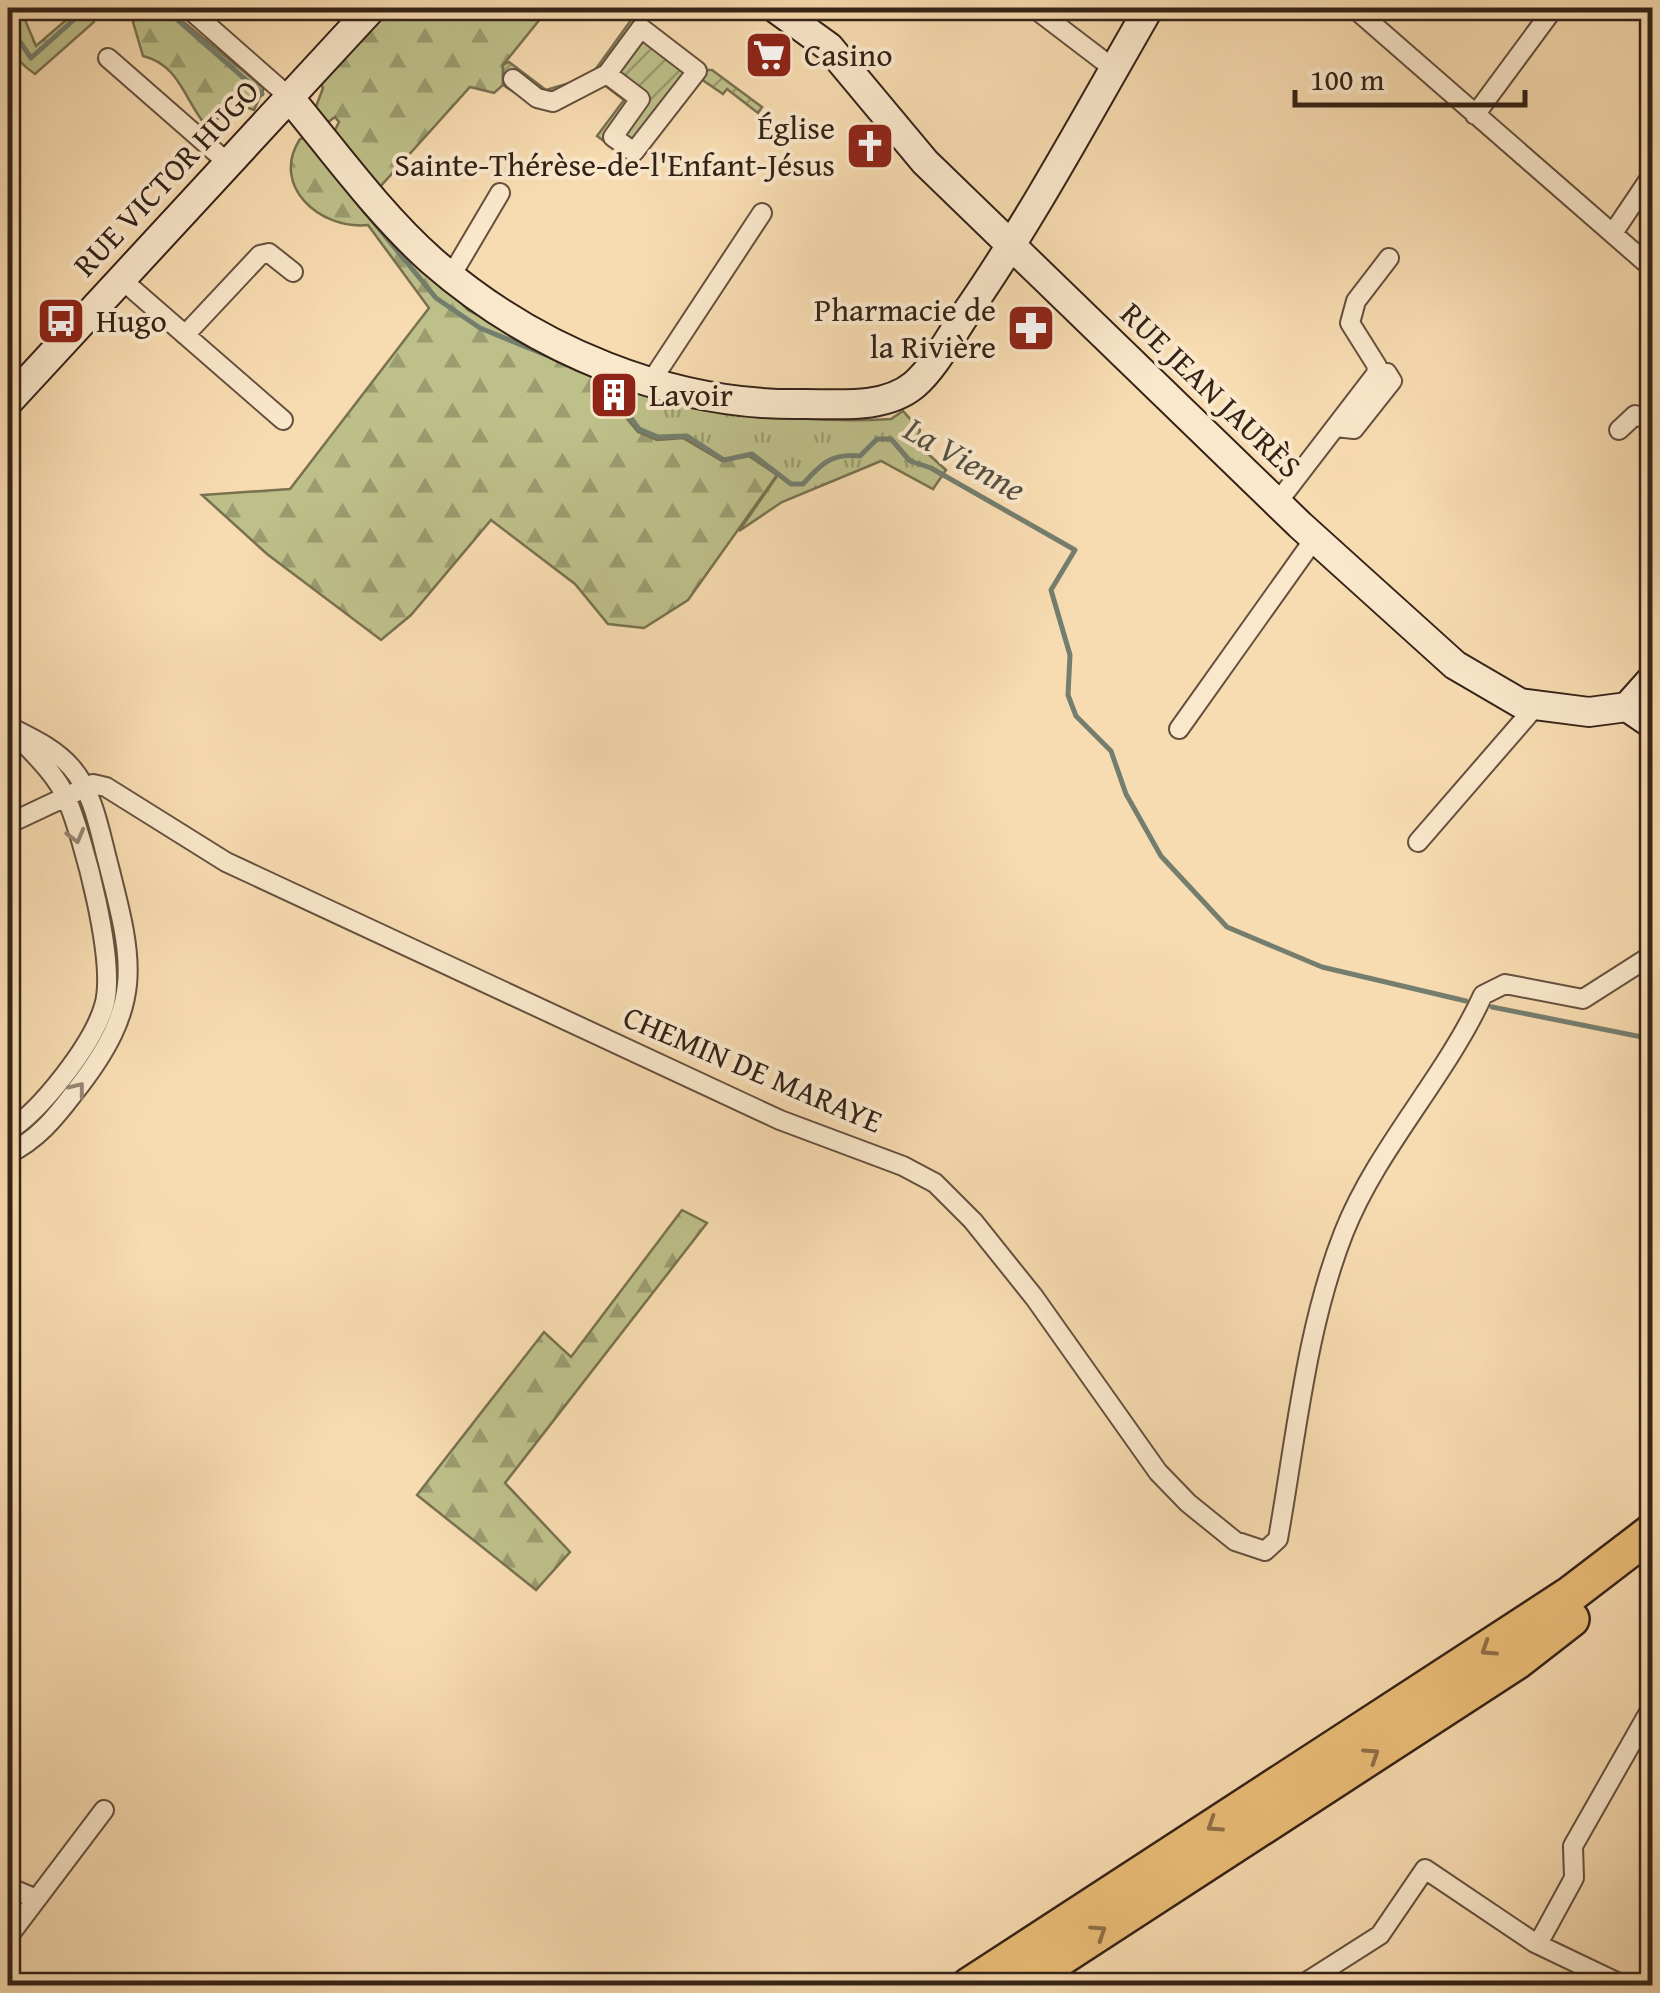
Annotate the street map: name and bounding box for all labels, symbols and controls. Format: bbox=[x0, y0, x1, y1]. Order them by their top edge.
supermarket icon: Casino bbox=[743, 29, 795, 81]
place label: Casino bbox=[804, 31, 893, 78]
scale bar bbox=[1295, 45, 1525, 107]
text: 100 m bbox=[1310, 57, 1385, 101]
street label: RUE VICTOR HUGO bbox=[62, 69, 270, 287]
place label: Église Sainte-Thérèse-de-l'Enfant-Jésus bbox=[394, 104, 835, 188]
church icon: Église Sainte-Thérèse-de-l'Enfant-Jésus bbox=[844, 120, 896, 172]
place label: Pharmacie de la Rivière bbox=[814, 286, 996, 370]
street label: RUE JEAN JAURÈS bbox=[1110, 291, 1313, 488]
bus stop icon: Hugo bbox=[35, 295, 87, 347]
place label: Hugo bbox=[96, 297, 167, 344]
pharmacy icon: Pharmacie de la Rivière bbox=[1005, 302, 1057, 354]
building icon: Lavoir bbox=[588, 369, 640, 421]
place label: Lavoir bbox=[649, 371, 733, 418]
water label: La Vienne bbox=[894, 403, 1035, 514]
one-way arrow bbox=[65, 827, 86, 845]
street label: CHEMIN DE MARAYE bbox=[616, 993, 890, 1144]
one-way arrow bbox=[66, 1082, 84, 1100]
one-way arrow bbox=[1480, 1636, 1498, 1655]
one-way arrow bbox=[1361, 1749, 1379, 1768]
one-way arrow bbox=[1207, 1812, 1225, 1831]
one-way arrow bbox=[1089, 1926, 1107, 1945]

